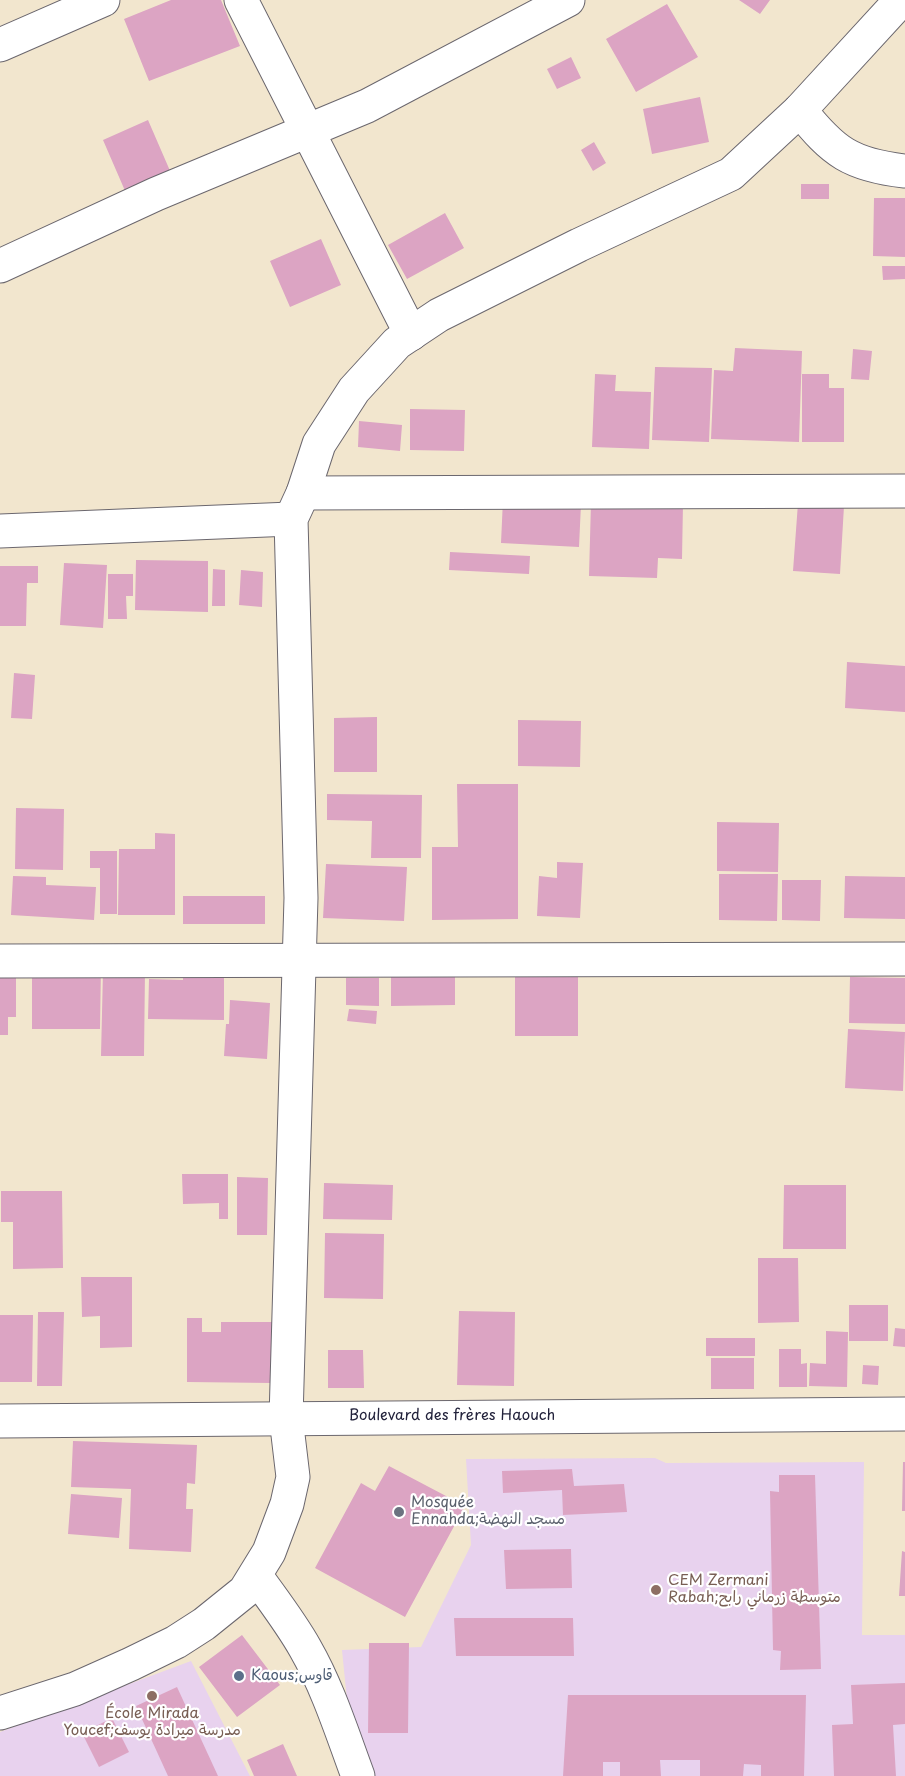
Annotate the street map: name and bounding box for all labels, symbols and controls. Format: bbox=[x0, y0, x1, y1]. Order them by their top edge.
street label: Boulevard des frères Haouch bbox=[349, 1407, 555, 1425]
place label: Mosquée Ennahda;مسجد النهضة bbox=[411, 1494, 565, 1529]
marker: Mosquée Ennahda;مسجد النهضة bbox=[392, 1505, 406, 1519]
place label: CEM Zermani Rabah;متوسطة زرماني رابح bbox=[668, 1572, 841, 1607]
marker: CEM Zermani Rabah;متوسطة زرماني رابح bbox=[649, 1583, 663, 1597]
place label: Kaous;قاوس bbox=[251, 1667, 333, 1685]
marker: Kaous;قاوس bbox=[232, 1669, 246, 1683]
marker: École Mirada Youcef;مدرسة ميرادة يوسف bbox=[145, 1689, 159, 1703]
place label: École Mirada Youcef;مدرسة ميرادة يوسف bbox=[63, 1705, 241, 1740]

